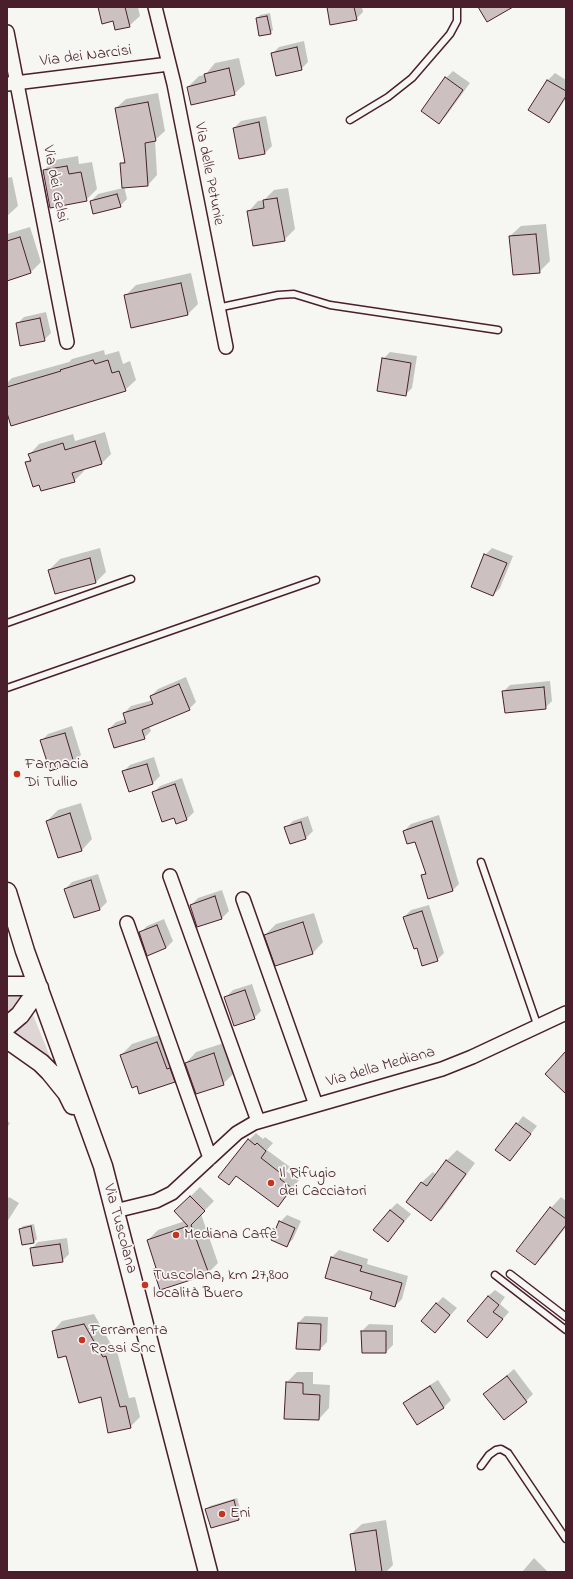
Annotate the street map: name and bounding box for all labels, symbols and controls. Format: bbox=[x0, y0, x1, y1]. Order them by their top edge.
street label: Via dei Narcisi bbox=[39, 42, 133, 72]
street label: Via delle Petunie bbox=[189, 121, 227, 227]
street label: Via dei Gelsi bbox=[37, 144, 71, 224]
place label: Farmacia Di Tullio bbox=[25, 755, 89, 793]
marker: Farmacia Di Tullio bbox=[12, 769, 22, 779]
street label: Via della Mediana bbox=[325, 1043, 437, 1093]
place label: Il Rifugio dei Cacciatori bbox=[279, 1164, 367, 1202]
marker: Il Rifugio dei Cacciatori bbox=[266, 1178, 276, 1188]
street label: Via Tuscolana bbox=[98, 1182, 140, 1276]
place label: Mediana Caffè bbox=[184, 1225, 277, 1245]
marker: Mediana Caffè bbox=[171, 1230, 181, 1240]
place label: Tuscolana, km 27,800 località Buero bbox=[153, 1266, 289, 1304]
marker: Tuscolana, km 27,800 località Buero bbox=[140, 1280, 150, 1290]
place label: Ferramenta Rossi Snc bbox=[90, 1321, 168, 1359]
marker: Ferramenta Rossi Snc bbox=[77, 1335, 87, 1345]
place label: Eni bbox=[230, 1504, 250, 1524]
marker: Eni bbox=[217, 1509, 227, 1519]

